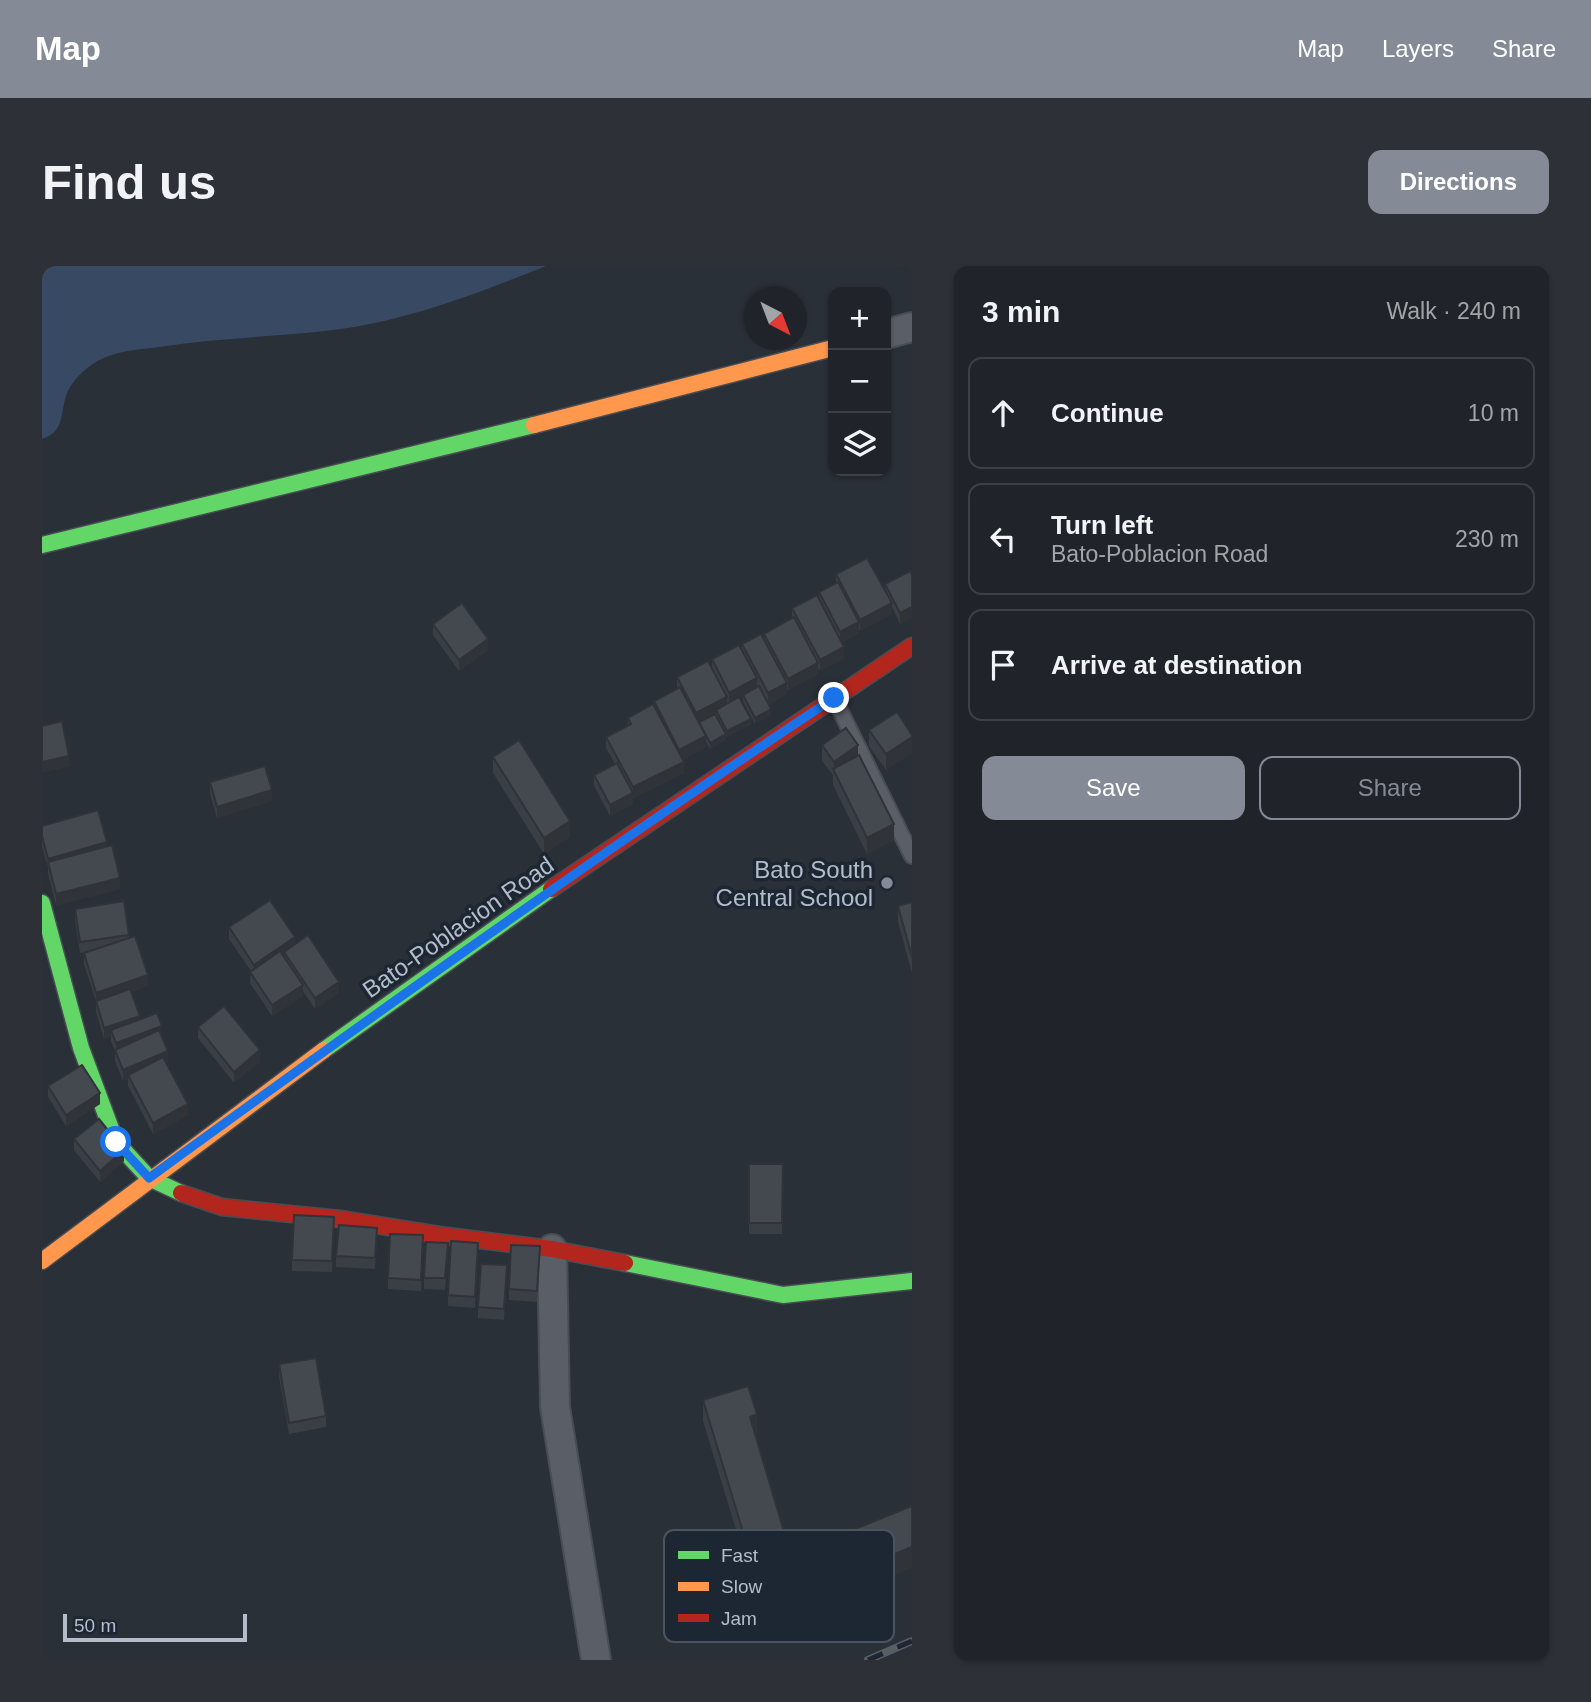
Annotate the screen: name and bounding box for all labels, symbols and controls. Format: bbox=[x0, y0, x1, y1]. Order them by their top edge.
text: Map bbox=[35, 30, 101, 67]
text: Map bbox=[1297, 35, 1344, 62]
text: Layers bbox=[1382, 35, 1454, 62]
text: Share bbox=[1492, 35, 1556, 62]
button: Directions bbox=[1368, 150, 1549, 214]
text: Find us bbox=[42, 155, 216, 209]
north arrow bbox=[744, 287, 807, 350]
map controls bbox=[828, 287, 891, 476]
button: + bbox=[828, 287, 891, 350]
text: 3 min bbox=[982, 295, 1060, 328]
text: Walk · 240 m bbox=[1386, 298, 1521, 324]
button: − bbox=[828, 350, 891, 413]
icon: ahead bbox=[984, 394, 1022, 432]
text: Continue bbox=[1051, 398, 1164, 428]
text: 10 m bbox=[1468, 400, 1519, 426]
button: layers bbox=[828, 413, 891, 476]
text: Turn left bbox=[1051, 510, 1153, 540]
icon: left bbox=[984, 520, 1022, 558]
text: 230 m bbox=[1455, 526, 1519, 552]
text: Bato-Poblacion Road bbox=[1051, 541, 1268, 567]
icon: arrive bbox=[984, 646, 1022, 684]
text: Arrive at destination bbox=[1051, 650, 1302, 680]
route end bbox=[818, 682, 849, 713]
button: Save bbox=[982, 756, 1245, 820]
button: Share bbox=[1259, 756, 1521, 820]
street label: Bato-Poblacion Road bbox=[357, 851, 559, 1003]
place label: Bato South Central School bbox=[716, 856, 873, 911]
marker: Bato South Central School bbox=[879, 875, 895, 891]
route start bbox=[100, 1126, 131, 1157]
legend bbox=[664, 1530, 894, 1642]
text: Fast bbox=[721, 1545, 759, 1566]
text: Slow bbox=[721, 1576, 762, 1597]
text: Jam bbox=[721, 1608, 757, 1629]
scale bar bbox=[63, 1611, 247, 1643]
text: 50 m bbox=[74, 1615, 116, 1636]

